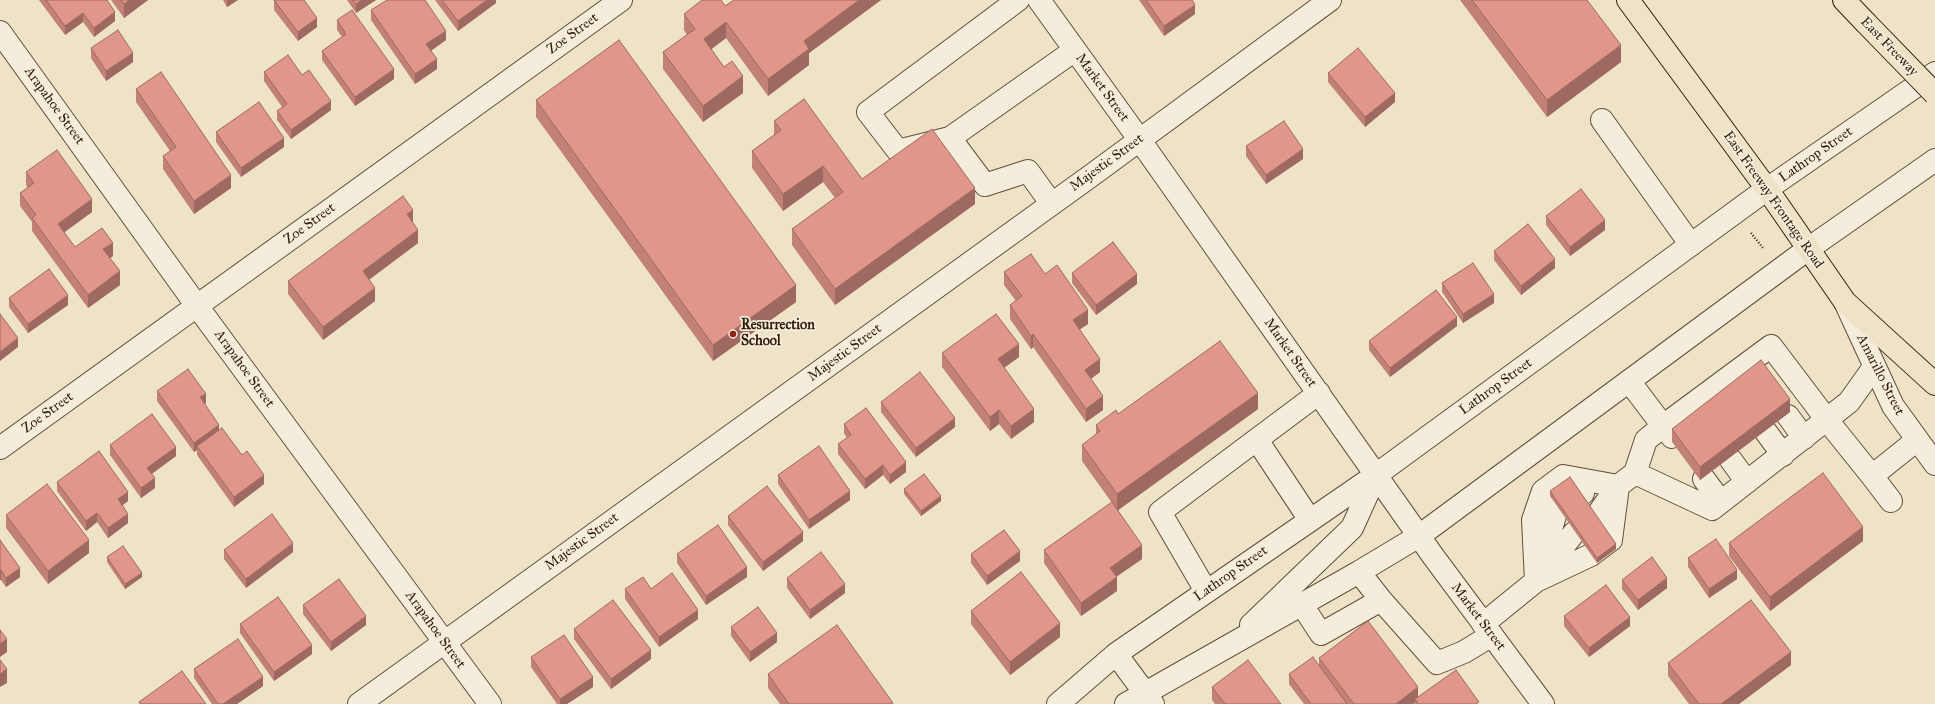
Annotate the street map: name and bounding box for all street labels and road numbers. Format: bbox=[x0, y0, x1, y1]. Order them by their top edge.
street label: Zoe Street bbox=[544, 10, 602, 58]
street label: East Freeway bbox=[1857, 14, 1921, 80]
street label: Market Street bbox=[1072, 51, 1132, 125]
street label: Arapahoe Street bbox=[20, 64, 88, 148]
street label: Lathrop Street bbox=[1776, 123, 1856, 187]
street label: East Freeway Frontage Road bbox=[1719, 128, 1827, 272]
street label: Majestic Street bbox=[1067, 131, 1147, 195]
street label: Zoe Street bbox=[281, 200, 339, 248]
street label: Market Street bbox=[1260, 315, 1320, 391]
street label: Majestic Street bbox=[805, 321, 885, 385]
street label: Arapahoe Street bbox=[210, 327, 278, 411]
street label: Amarillo Street bbox=[1852, 332, 1908, 418]
street label: Lathrop Street bbox=[1456, 355, 1536, 419]
street label: Zoe Street bbox=[19, 389, 77, 437]
street label: Majestic Street bbox=[542, 510, 622, 574]
street label: Lathrop Street bbox=[1191, 542, 1271, 606]
street label: Market Street bbox=[1447, 580, 1509, 654]
street label: Arapahoe Street bbox=[401, 588, 469, 672]

